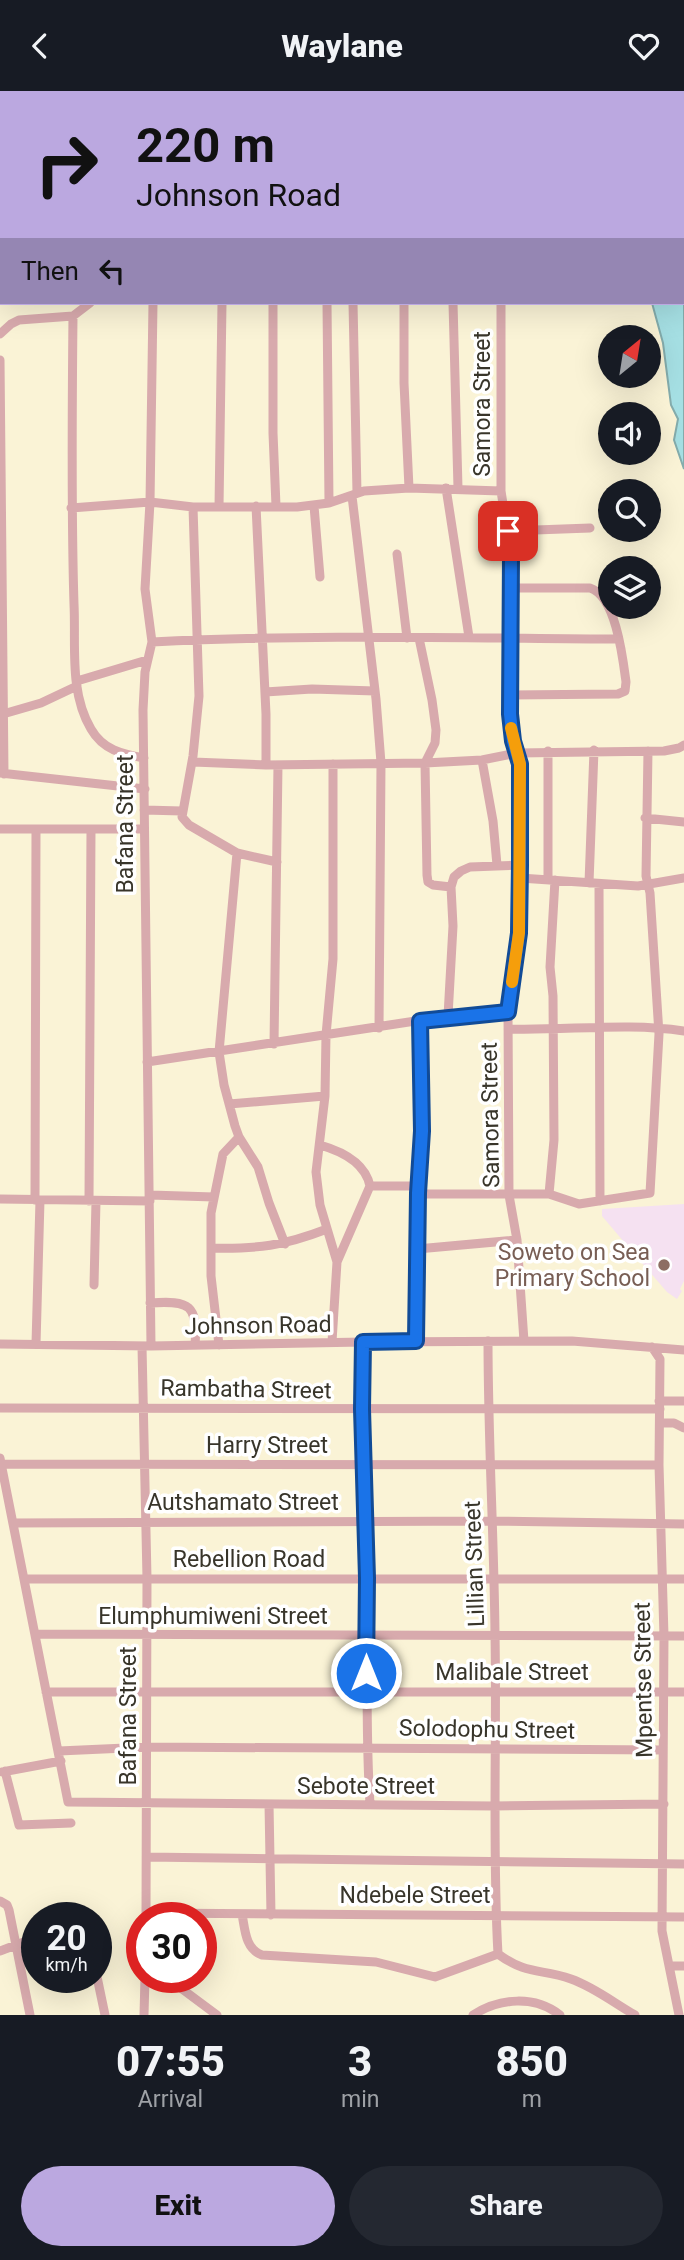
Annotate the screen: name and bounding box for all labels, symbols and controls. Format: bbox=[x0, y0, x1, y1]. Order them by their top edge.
icon: back bbox=[21, 27, 59, 65]
text: Waylane bbox=[281, 27, 403, 65]
icon: heart bbox=[625, 27, 663, 65]
text: 220 m bbox=[136, 117, 275, 174]
icon: right bbox=[21, 119, 112, 210]
text: Johnson Road bbox=[136, 176, 341, 214]
icon: left bbox=[93, 252, 131, 290]
text: Then bbox=[21, 256, 79, 286]
north arrow bbox=[598, 325, 662, 389]
map controls bbox=[598, 325, 661, 619]
street label: Samora Street bbox=[469, 331, 496, 477]
button: sound bbox=[598, 402, 661, 465]
button: search bbox=[598, 479, 661, 542]
pin bbox=[478, 501, 538, 561]
icon: arrive bbox=[489, 512, 527, 550]
button: layers bbox=[598, 556, 661, 619]
street label: Bafana Street bbox=[112, 755, 139, 893]
street label: Samora Street bbox=[476, 1042, 505, 1188]
place label: Soweto on Sea Primary School bbox=[495, 1239, 650, 1292]
marker: Soweto on Sea Primary School bbox=[656, 1257, 672, 1273]
street label: Johnson Road bbox=[184, 1311, 332, 1340]
street label: Rambatha Street bbox=[160, 1375, 332, 1404]
street label: Harry Street bbox=[206, 1432, 328, 1459]
street label: Autshamato Street bbox=[147, 1489, 339, 1516]
street label: Lillian Street bbox=[459, 1500, 490, 1628]
street label: Rebellion Road bbox=[173, 1546, 325, 1573]
street label: Mpentse Street bbox=[629, 1602, 658, 1758]
street label: Elumphumiweni Street bbox=[98, 1603, 328, 1630]
position arrow bbox=[329, 1636, 403, 1710]
street label: Bafana Street bbox=[115, 1647, 142, 1785]
street label: Malibale Street bbox=[435, 1659, 589, 1686]
street label: Solodophu Street bbox=[399, 1714, 575, 1745]
street label: Sebote Street bbox=[297, 1773, 435, 1800]
street label: Ndebele Street bbox=[340, 1882, 490, 1909]
speed limit sign: 30 bbox=[126, 1902, 217, 1993]
text: 20 bbox=[46, 1918, 87, 1959]
text: km/h bbox=[45, 1954, 88, 1975]
text: 07:55 bbox=[116, 2037, 225, 2086]
text: 3 bbox=[348, 2037, 372, 2086]
text: 850 bbox=[495, 2037, 568, 2086]
text: Arrival bbox=[138, 2086, 203, 2113]
text: min bbox=[341, 2086, 379, 2113]
text: m bbox=[522, 2086, 542, 2113]
button: Exit bbox=[21, 2166, 335, 2246]
button: Share bbox=[349, 2166, 663, 2246]

